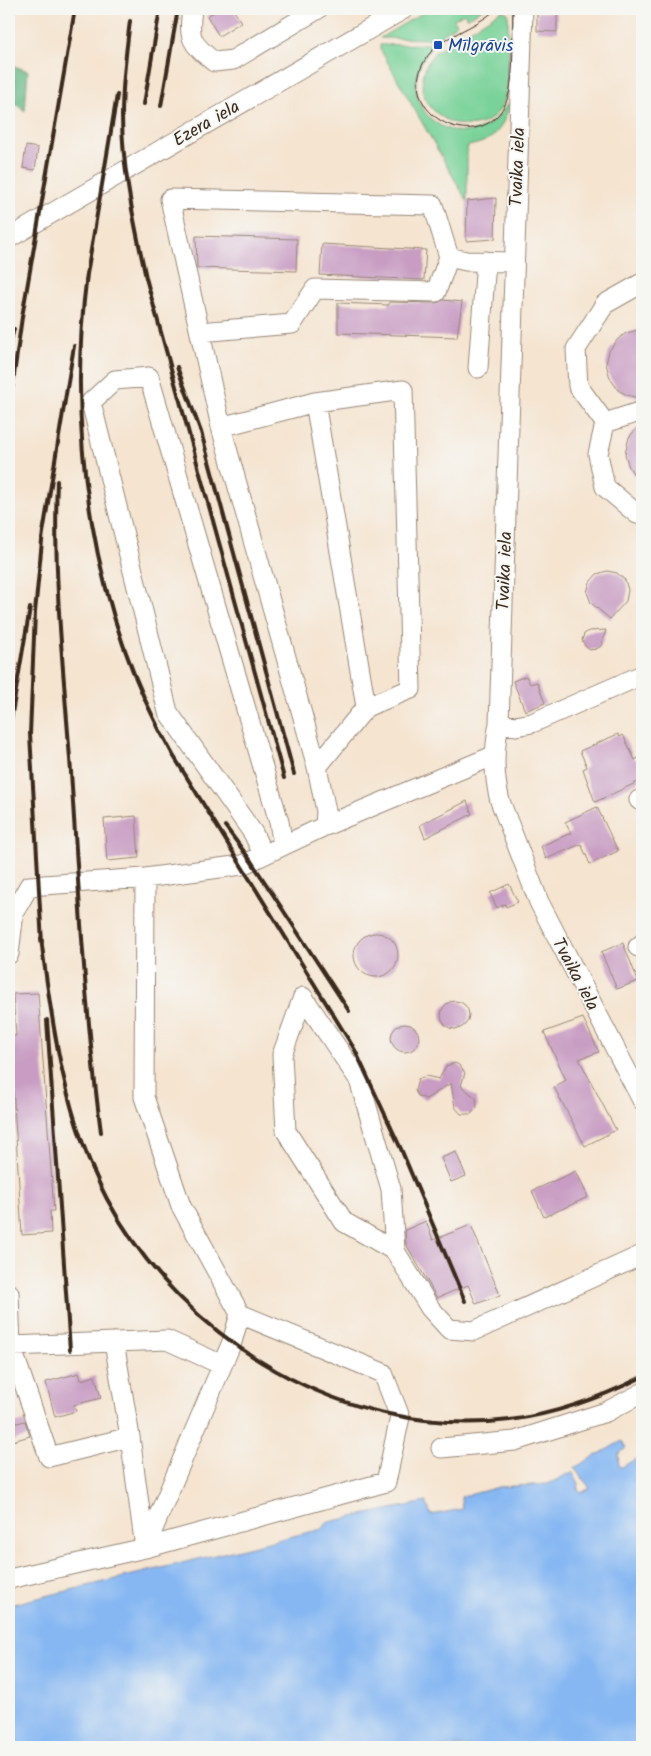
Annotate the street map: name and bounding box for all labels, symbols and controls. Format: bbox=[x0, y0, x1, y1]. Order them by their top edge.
place label: Mīlgrāvis bbox=[448, 32, 514, 61]
marker: Mīlgrāvis bbox=[432, 39, 444, 51]
street label: Ezera iela bbox=[168, 93, 246, 155]
street label: Tvaika iela bbox=[503, 127, 534, 207]
street label: Tvaika iela bbox=[490, 531, 521, 611]
street label: Tvaika iela bbox=[543, 933, 606, 1017]

